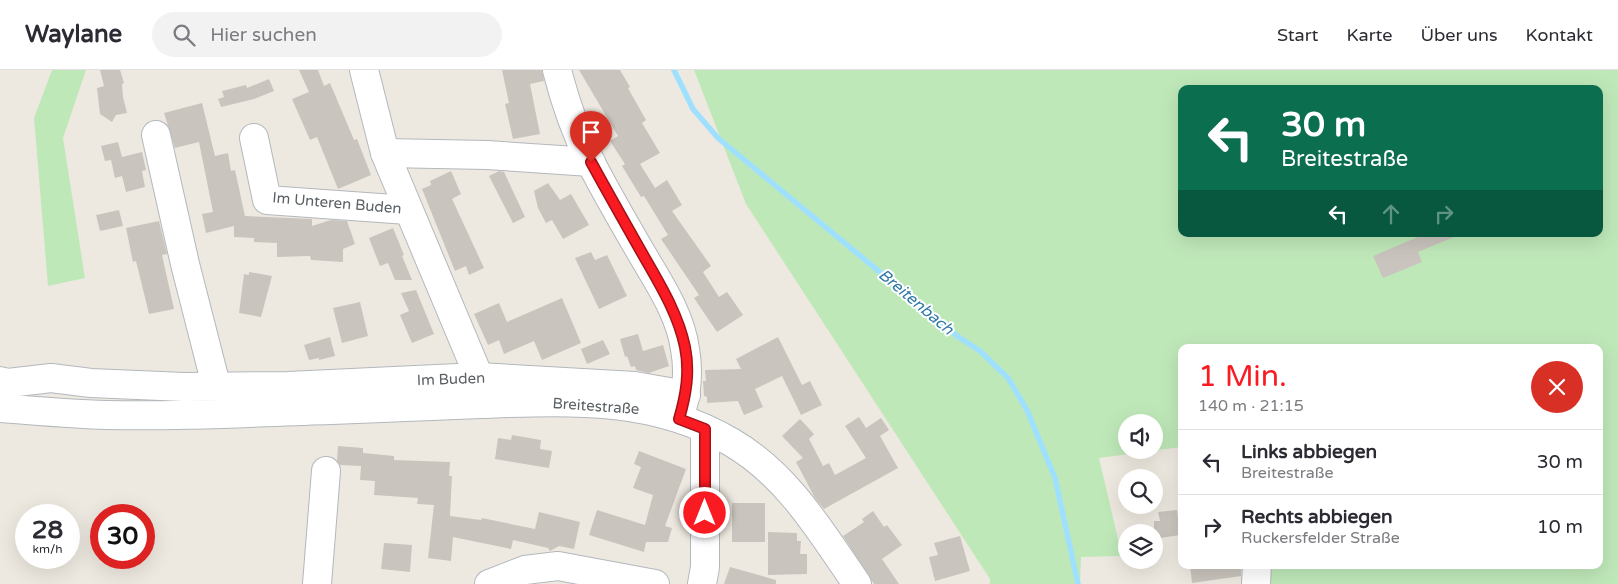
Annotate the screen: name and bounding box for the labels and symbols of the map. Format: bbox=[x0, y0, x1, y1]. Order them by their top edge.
pin bbox=[570, 111, 612, 162]
street label: Im Unteren Buden bbox=[272, 188, 402, 218]
water label: Breitenbach bbox=[874, 265, 959, 340]
street label: Im Buden bbox=[417, 369, 485, 389]
street label: Breitestraße bbox=[552, 394, 640, 418]
position arrow bbox=[678, 486, 730, 538]
speed limit sign: 30 bbox=[90, 504, 155, 569]

